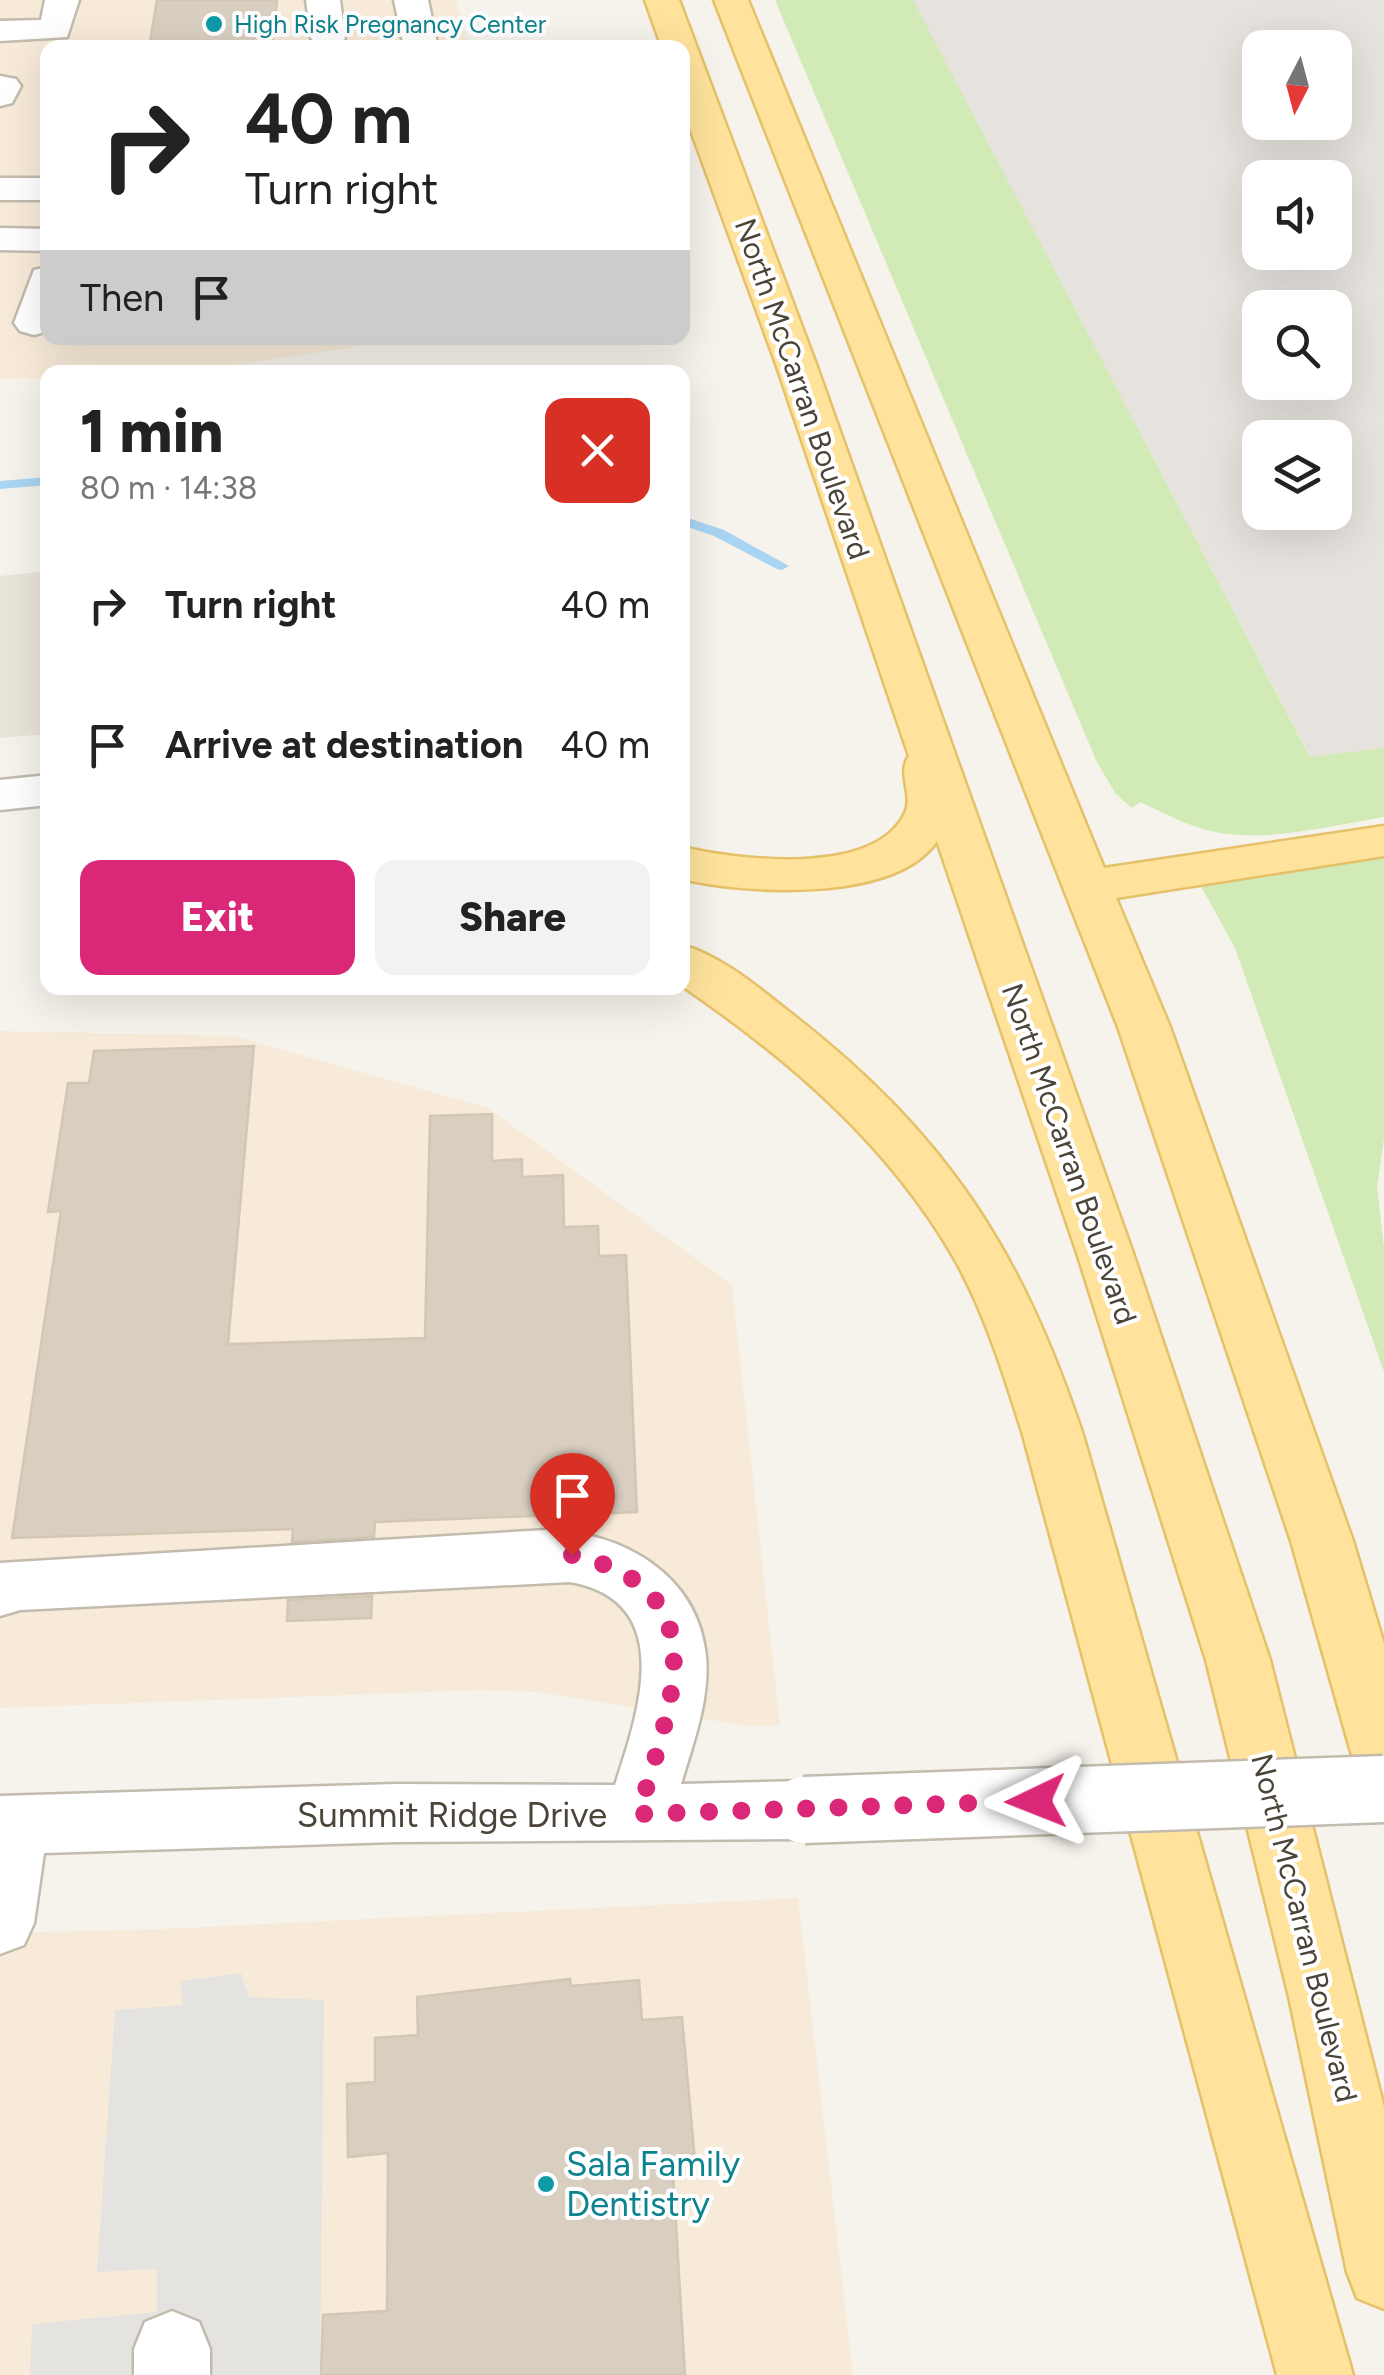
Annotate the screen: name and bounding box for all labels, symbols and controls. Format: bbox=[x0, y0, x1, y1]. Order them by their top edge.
place label: High Risk Pregnancy Center bbox=[234, 9, 547, 39]
marker: High Risk Pregnancy Center bbox=[203, 13, 225, 35]
north arrow bbox=[1242, 30, 1352, 140]
map controls bbox=[1242, 30, 1352, 530]
text: 40 m bbox=[245, 76, 412, 161]
icon: right bbox=[80, 80, 210, 210]
button: sound bbox=[1242, 160, 1352, 270]
text: Turn right bbox=[245, 161, 438, 215]
street label: North McCarran Boulevard bbox=[727, 214, 878, 564]
icon: arrive bbox=[184, 270, 239, 325]
text: Then bbox=[80, 275, 164, 321]
button: search bbox=[1242, 290, 1352, 400]
text: 1 min bbox=[80, 395, 223, 467]
button: close bbox=[545, 398, 650, 503]
button: layers bbox=[1242, 420, 1352, 530]
text: 80 m · 14:38 bbox=[80, 469, 257, 507]
icon: right bbox=[80, 578, 135, 633]
text: Turn right bbox=[165, 582, 337, 628]
text: 40 m bbox=[560, 582, 650, 628]
icon: arrive bbox=[80, 718, 135, 773]
text: Arrive at destination bbox=[165, 722, 523, 768]
text: 40 m bbox=[560, 722, 650, 768]
button: Exit bbox=[80, 860, 355, 975]
button: Share bbox=[375, 860, 650, 975]
street label: North McCarran Boulevard bbox=[994, 979, 1145, 1329]
pin bbox=[530, 1453, 615, 1556]
icon: arrive bbox=[545, 1468, 600, 1523]
position arrow bbox=[984, 1749, 1088, 1853]
street label: North McCarran Boulevard bbox=[1243, 1750, 1366, 2106]
street label: Summit Ridge Drive bbox=[297, 1794, 607, 1836]
place label: Sala Family Dentistry bbox=[566, 2143, 741, 2225]
marker: Sala Family Dentistry bbox=[535, 2173, 557, 2195]

